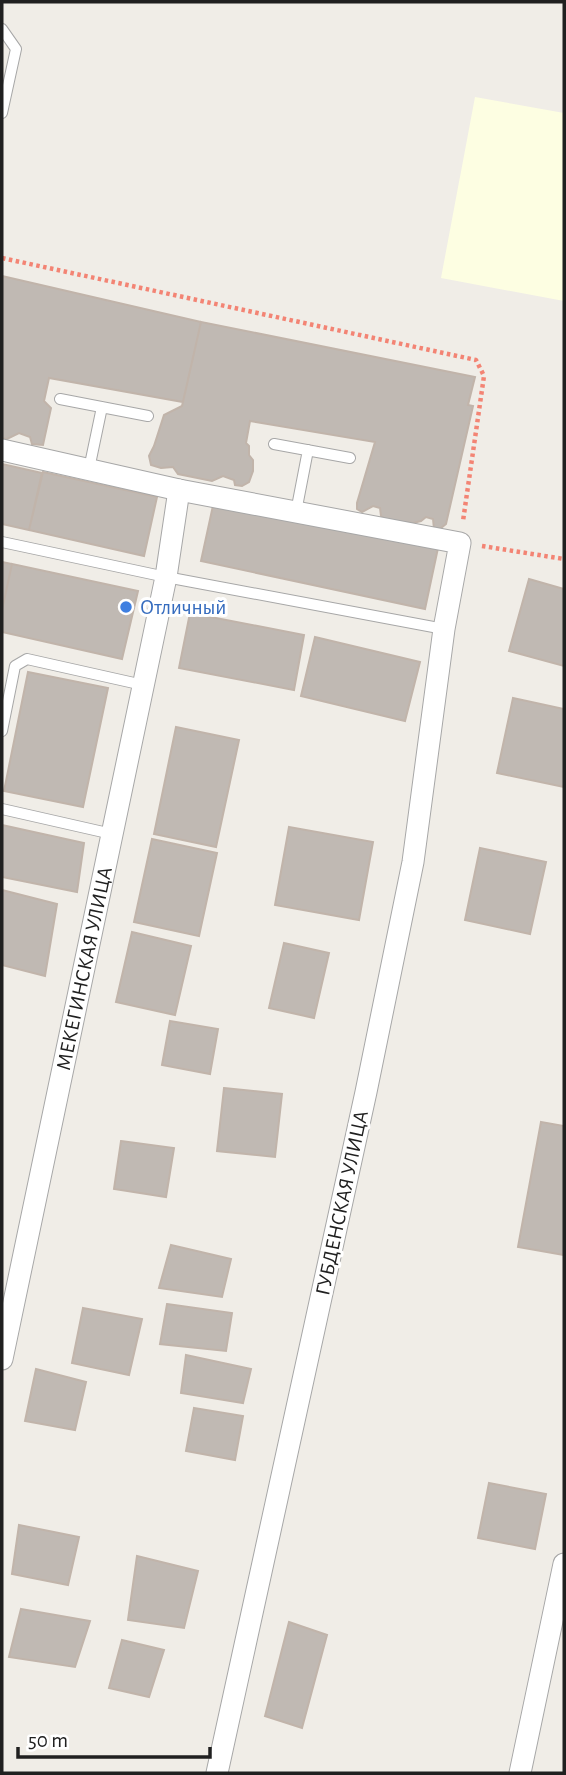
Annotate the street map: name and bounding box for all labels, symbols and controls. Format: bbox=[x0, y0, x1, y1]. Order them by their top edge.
place label: Отличный bbox=[140, 597, 226, 618]
marker: Отличный bbox=[118, 599, 134, 615]
street label: МЕКЕГИНСКАЯ УЛИЦА bbox=[52, 865, 115, 1072]
street label: ГУБДЕНСКАЯ УЛИЦА bbox=[312, 1109, 372, 1297]
scale bar bbox=[18, 1716, 210, 1760]
text: 50 m bbox=[28, 1730, 68, 1751]

